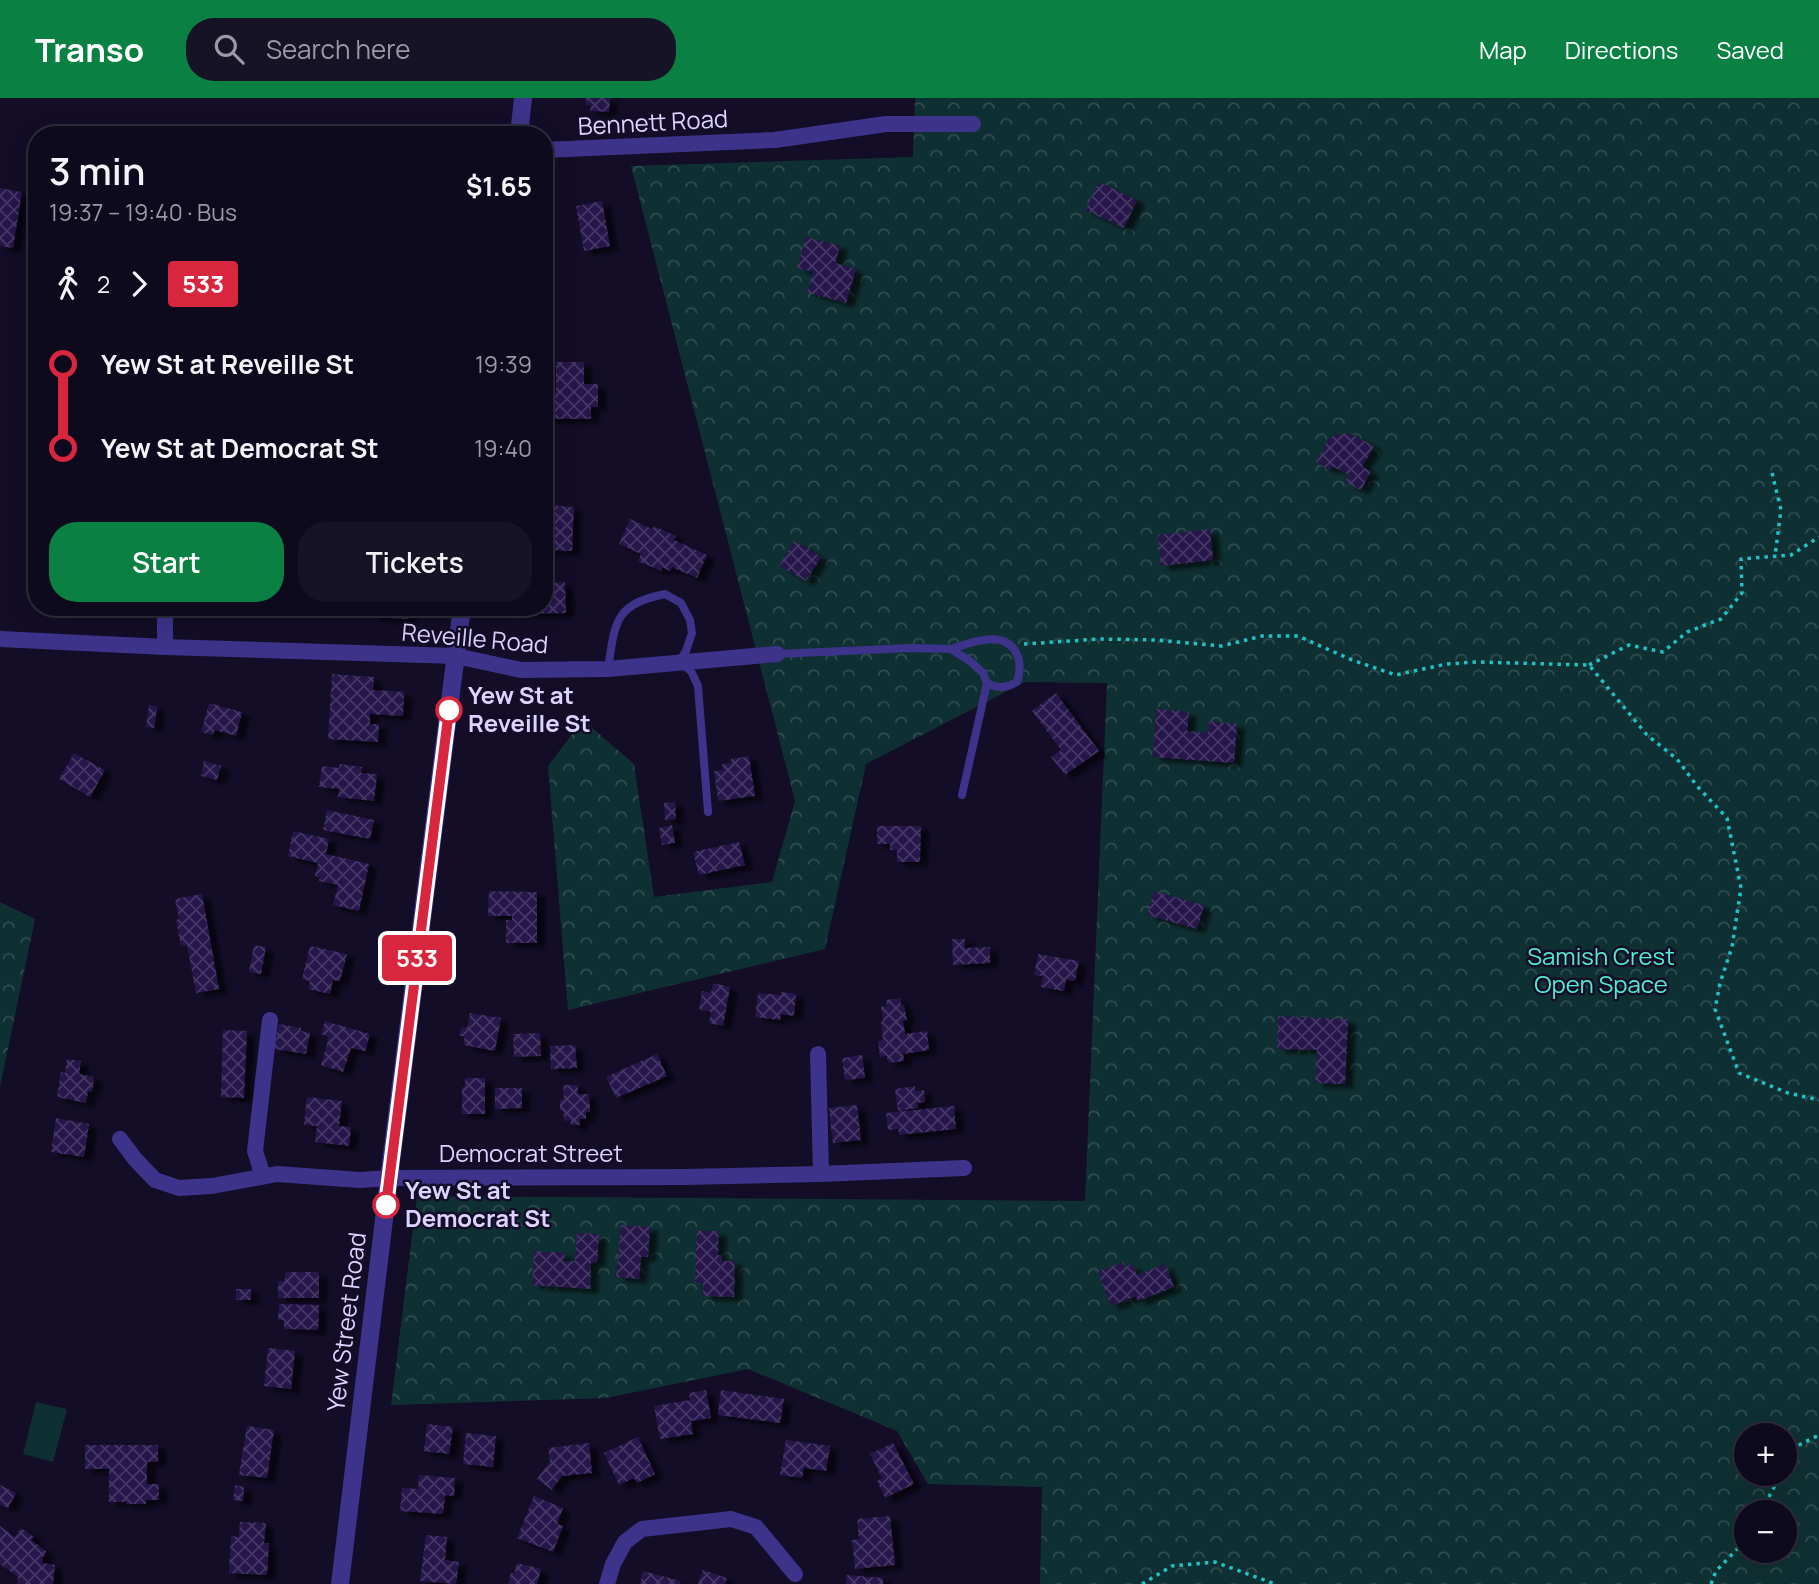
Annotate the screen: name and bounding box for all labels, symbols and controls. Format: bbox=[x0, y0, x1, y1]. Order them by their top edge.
search box bbox=[186, 18, 676, 81]
text: Transo bbox=[35, 27, 144, 72]
icon: search bbox=[210, 30, 248, 68]
text: Search here bbox=[266, 31, 411, 67]
text: Map bbox=[1479, 33, 1527, 66]
text: Directions bbox=[1565, 33, 1678, 66]
text: Saved bbox=[1716, 33, 1784, 66]
street label: Bennett Road bbox=[577, 101, 729, 142]
text: 3 min bbox=[49, 144, 145, 196]
text: $1.65 bbox=[466, 168, 532, 204]
text: 19:37 – 19:40 · Bus bbox=[49, 196, 237, 228]
icon: walk bbox=[49, 265, 87, 303]
icon: forward bbox=[120, 265, 158, 303]
text: 533 bbox=[182, 267, 224, 300]
text: 2 bbox=[97, 268, 110, 300]
text: Yew St at Reveille St bbox=[101, 346, 354, 382]
text: 19:39 bbox=[475, 348, 532, 380]
text: Yew St at Democrat St bbox=[101, 430, 379, 466]
text: 19:40 bbox=[474, 432, 532, 464]
button: Start bbox=[49, 522, 284, 602]
button: Tickets bbox=[298, 522, 532, 602]
street label: Reveille Road bbox=[400, 615, 550, 660]
place label: Yew St at Reveille St bbox=[468, 678, 591, 739]
marker: Yew St at Reveille St bbox=[436, 697, 462, 723]
line badge: 533 bbox=[377, 935, 457, 981]
park label: Samish Crest Open Space bbox=[1527, 939, 1675, 1000]
text: 533 bbox=[396, 941, 438, 974]
street label: Democrat Street bbox=[439, 1136, 623, 1169]
place label: Yew St at Democrat St bbox=[405, 1173, 550, 1234]
marker: Yew St at Democrat St bbox=[373, 1192, 399, 1218]
street label: Yew Street Road bbox=[318, 1230, 373, 1413]
map controls bbox=[1734, 1423, 1797, 1563]
button: + bbox=[1734, 1423, 1797, 1486]
button: − bbox=[1734, 1500, 1797, 1563]

